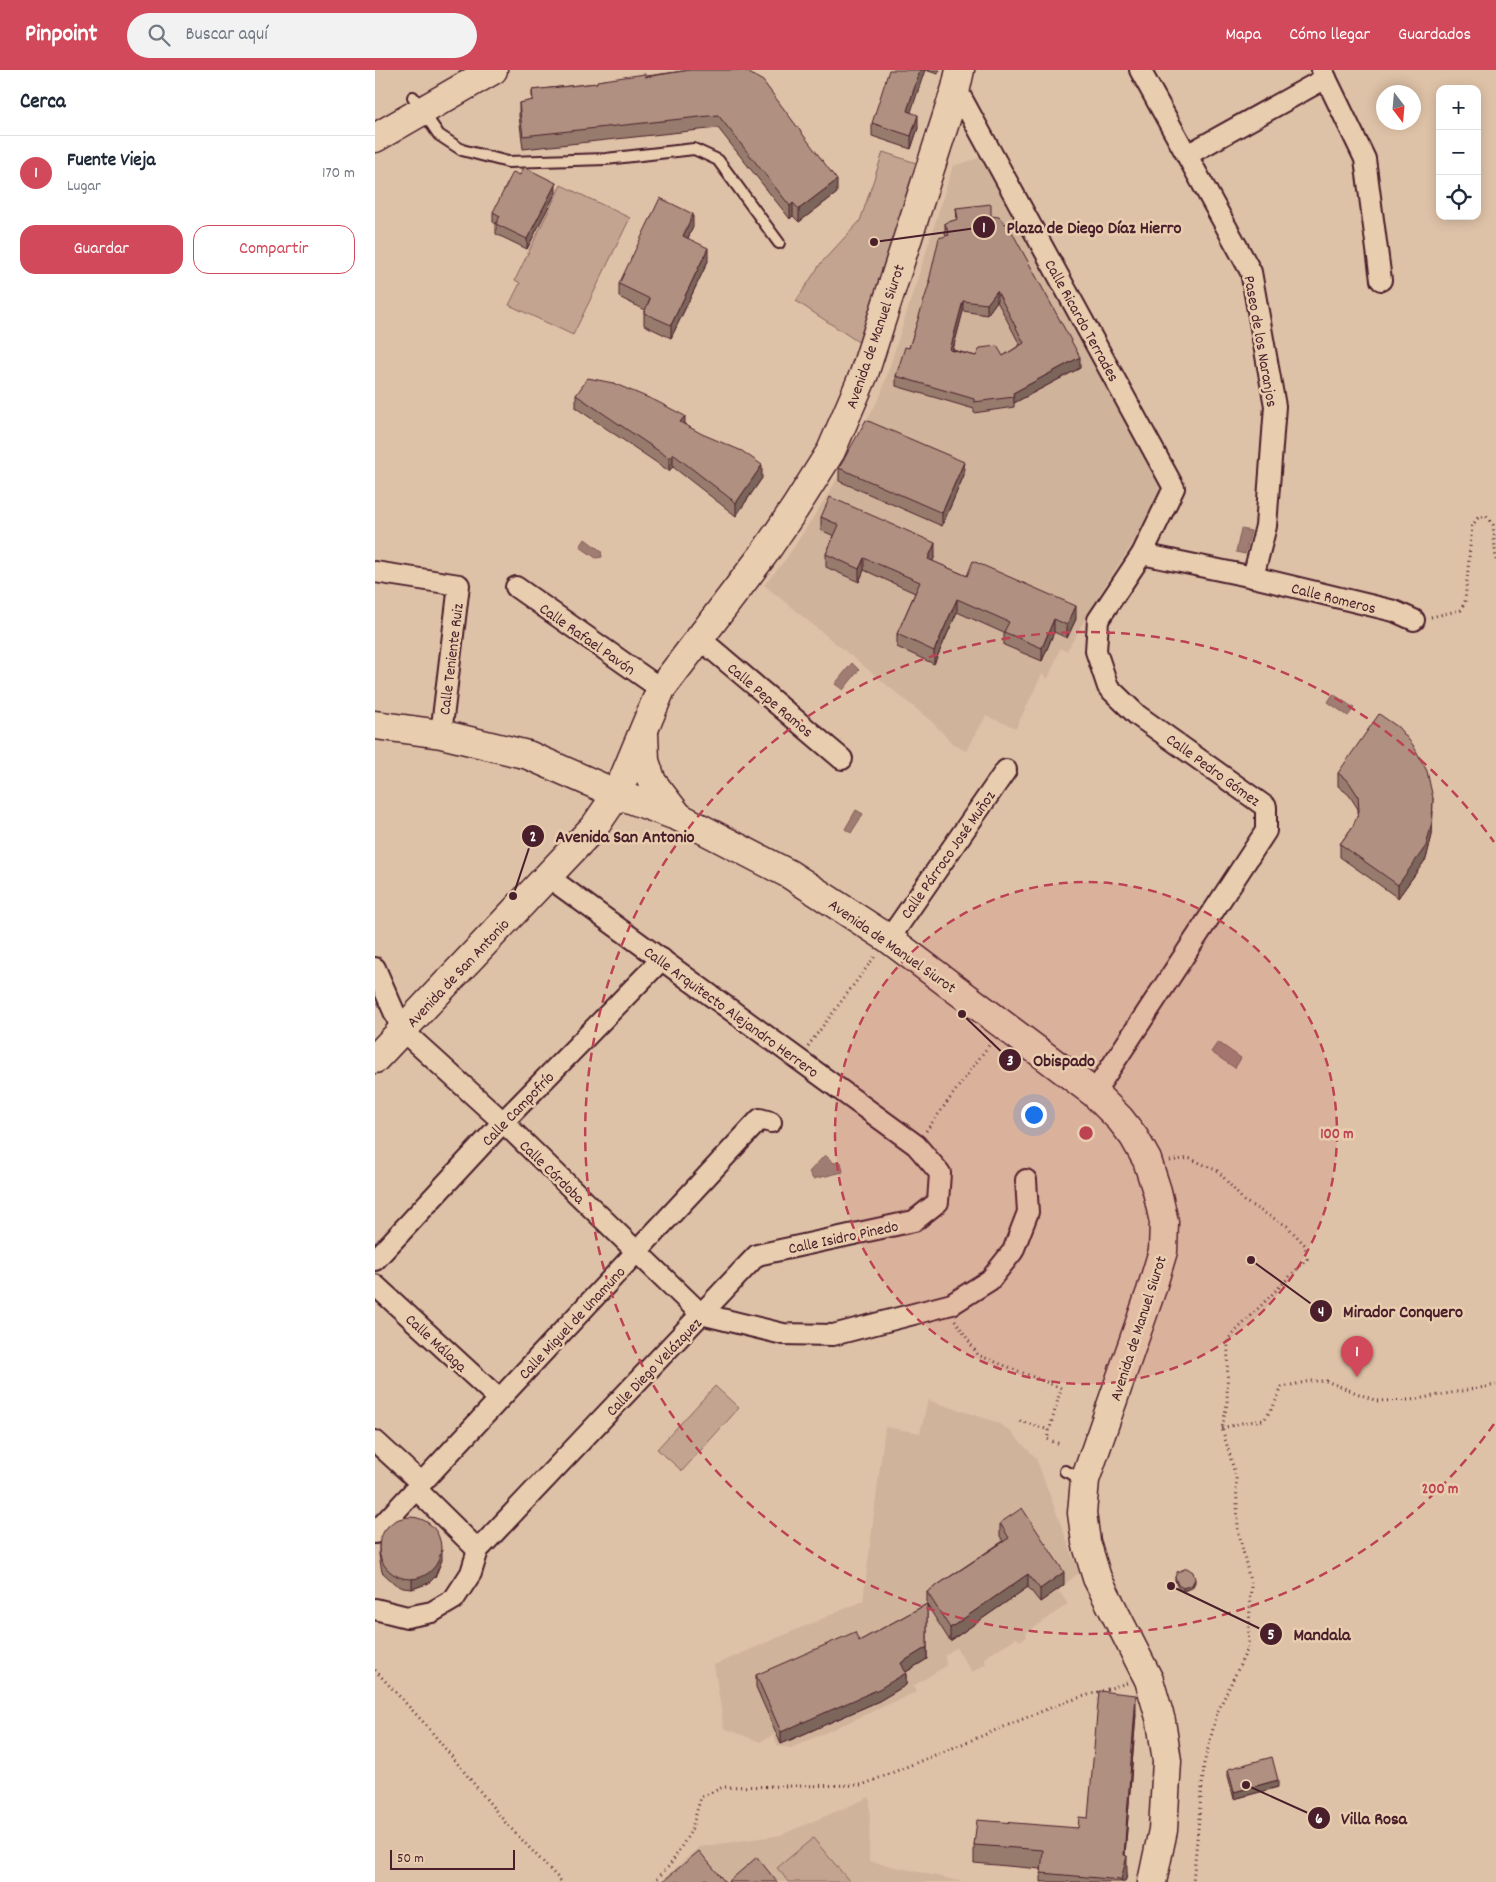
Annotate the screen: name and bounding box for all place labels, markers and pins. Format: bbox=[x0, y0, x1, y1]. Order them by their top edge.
callout: Plaza de Diego Díaz Hierro bbox=[971, 211, 1192, 244]
callout: Avenida San Antonio bbox=[520, 820, 704, 853]
callout: Obispado bbox=[998, 1043, 1105, 1076]
centre of rings bbox=[1077, 1124, 1095, 1142]
callout: Mirador Conquero bbox=[1308, 1294, 1473, 1327]
pin: 1 bbox=[1341, 1336, 1373, 1377]
callout: Mandala bbox=[1259, 1617, 1361, 1650]
callout: Villa Rosa bbox=[1306, 1802, 1417, 1835]

